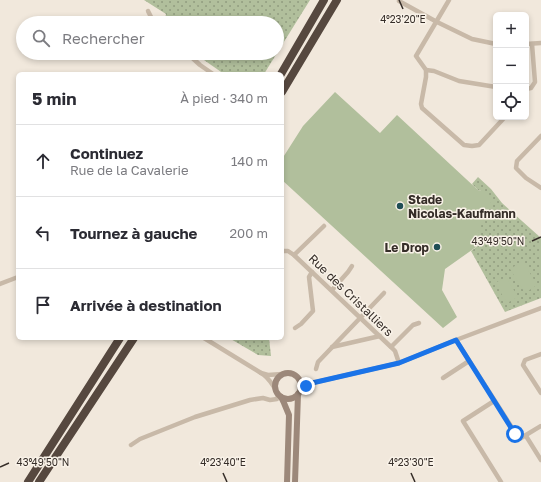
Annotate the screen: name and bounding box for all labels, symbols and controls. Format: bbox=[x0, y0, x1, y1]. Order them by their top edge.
map controls bbox=[493, 12, 529, 120]
button: + bbox=[493, 12, 529, 48]
text: 4°23'20"E bbox=[380, 13, 426, 25]
search box bbox=[16, 16, 284, 60]
icon: search bbox=[30, 27, 52, 49]
text: Rechercher bbox=[62, 29, 145, 47]
button: − bbox=[493, 48, 529, 84]
button: locate bbox=[493, 84, 529, 120]
text: 5 min bbox=[32, 88, 76, 109]
text: À pied · 340 m bbox=[180, 90, 268, 106]
text: Continuez bbox=[70, 144, 143, 162]
icon: ahead bbox=[32, 150, 54, 172]
text: 140 m bbox=[231, 153, 268, 169]
text: Rue de la Cavalerie bbox=[70, 162, 189, 178]
place label: Stade Nicolas-Kaufmann bbox=[408, 192, 516, 221]
marker: Stade Nicolas-Kaufmann bbox=[395, 201, 405, 211]
icon: left bbox=[32, 222, 54, 244]
text: Tournez à gauche bbox=[70, 224, 197, 242]
text: 200 m bbox=[230, 225, 268, 241]
text: 43°49'50"N bbox=[472, 235, 524, 247]
place label: Le Drop bbox=[384, 240, 430, 255]
marker: Le Drop bbox=[432, 242, 442, 252]
street label: Rue des Cristalliers bbox=[306, 251, 396, 339]
icon: arrive bbox=[32, 294, 54, 316]
text: Arrivée à destination bbox=[70, 296, 222, 314]
route end bbox=[297, 377, 315, 395]
route start bbox=[506, 425, 524, 443]
text: 43°49'50"N bbox=[17, 456, 69, 468]
text: 4°23'40"E bbox=[200, 456, 246, 468]
text: 4°23'30"E bbox=[388, 456, 434, 468]

